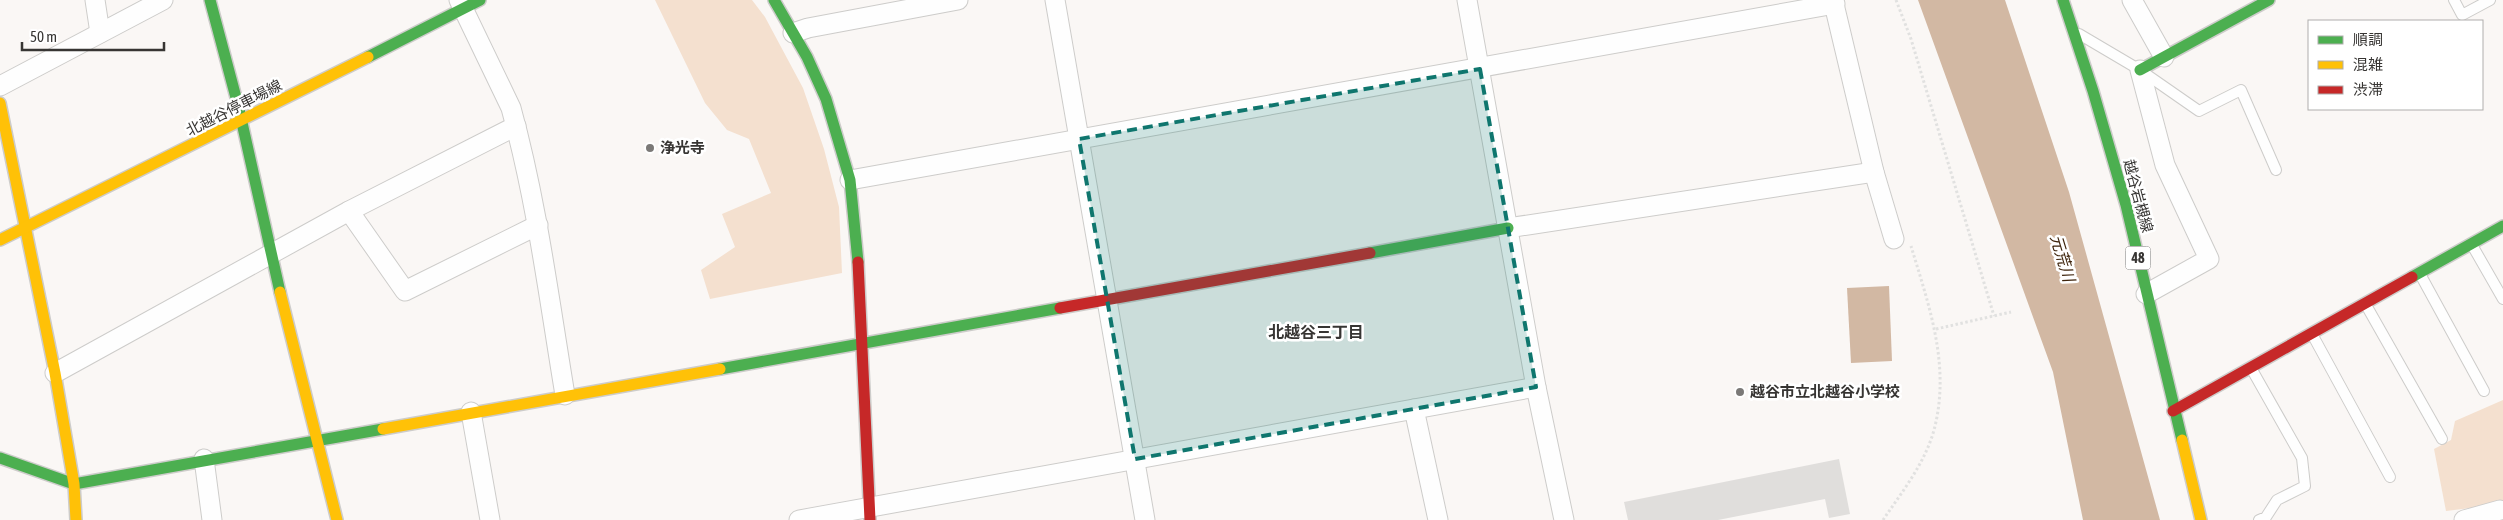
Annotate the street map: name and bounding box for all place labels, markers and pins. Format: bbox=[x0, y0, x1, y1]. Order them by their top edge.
place label: 浄光寺 bbox=[660, 139, 705, 156]
marker: 浄光寺 bbox=[644, 142, 656, 154]
place label: 越谷市立北越谷小学校 bbox=[1750, 383, 1900, 400]
marker: 越谷市立北越谷小学校 bbox=[1734, 386, 1746, 398]

